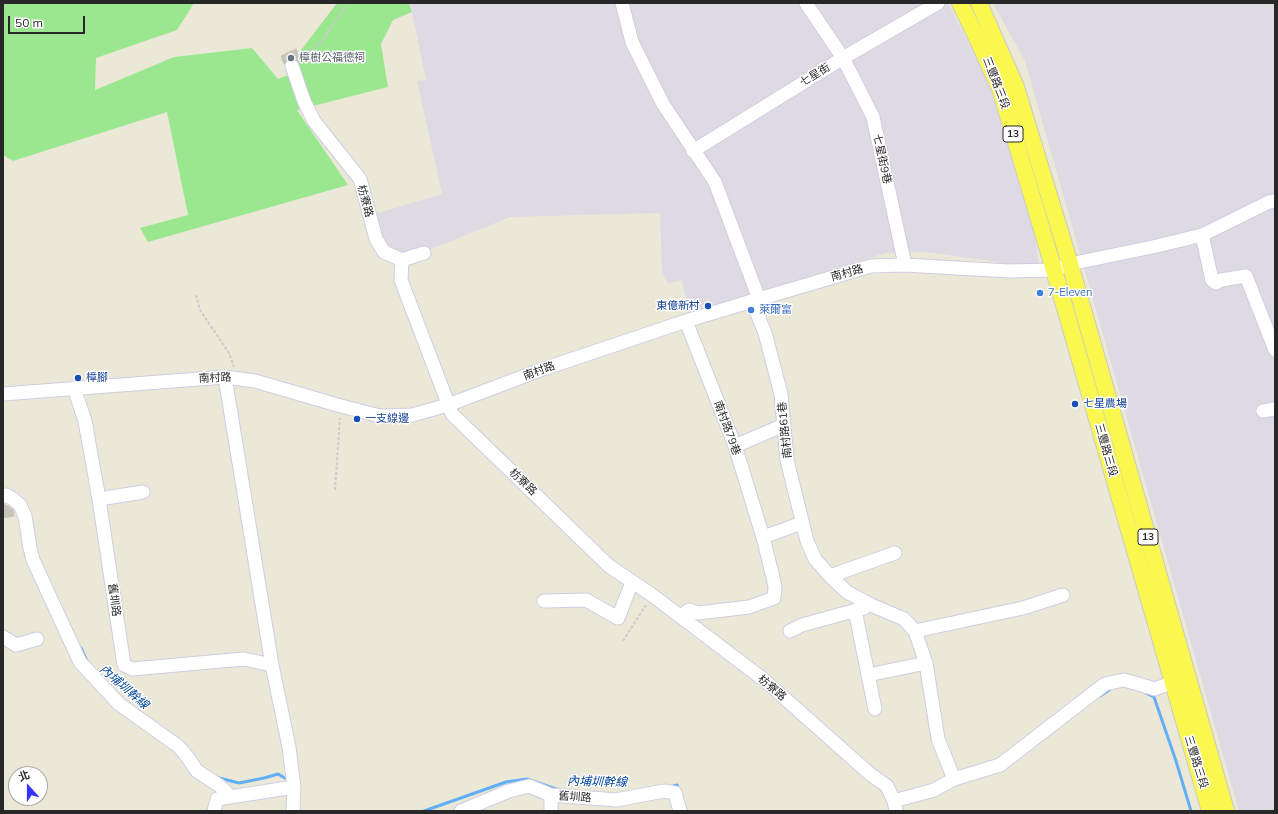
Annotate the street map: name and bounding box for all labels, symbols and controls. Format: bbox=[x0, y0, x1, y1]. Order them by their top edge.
scale bar bbox=[10, 8, 87, 34]
text: 50 m bbox=[15, 15, 43, 30]
place label: 樟樹公福德祠 bbox=[299, 51, 365, 65]
marker: 樟樹公福德祠 bbox=[286, 53, 296, 63]
street label: 三豐路三段 bbox=[980, 55, 1012, 111]
street label: 七星街 bbox=[798, 61, 832, 89]
road number: 13 bbox=[1003, 126, 1023, 142]
street label: 七星街9巷 bbox=[870, 133, 894, 185]
street label: 枋寮路 bbox=[354, 183, 376, 219]
street label: 南村路 bbox=[829, 262, 865, 284]
place label: 7-Eleven bbox=[1048, 286, 1092, 300]
marker: 7-Eleven bbox=[1035, 288, 1045, 298]
place label: 東億新村 bbox=[656, 299, 700, 313]
marker: 東億新村 bbox=[703, 301, 713, 311]
place label: 萊爾富 bbox=[759, 303, 792, 317]
marker: 萊爾富 bbox=[746, 305, 756, 315]
street label: 南村路 bbox=[521, 359, 557, 383]
place label: 樟腳 bbox=[86, 371, 108, 385]
street label: 南村路 bbox=[198, 371, 232, 385]
marker: 樟腳 bbox=[73, 373, 83, 383]
place label: 七星農場 bbox=[1083, 397, 1127, 411]
street label: 南村路79巷 bbox=[711, 399, 743, 457]
marker: 七星農場 bbox=[1070, 399, 1080, 409]
street label: 南村路61巷 bbox=[775, 401, 795, 459]
place label: 一支線邊 bbox=[365, 412, 409, 426]
marker: 一支線邊 bbox=[352, 414, 362, 424]
street label: 三豐路三段 bbox=[1092, 422, 1120, 478]
street label: 枋寮路 bbox=[507, 466, 539, 498]
road number: 13 bbox=[1138, 529, 1158, 545]
street label: 舊圳路 bbox=[105, 583, 123, 617]
water label: 內埔圳幹線 bbox=[97, 662, 151, 712]
street label: 枋寮路 bbox=[755, 672, 789, 704]
street label: 三豐路三段 bbox=[1182, 734, 1210, 790]
north arrow bbox=[8, 766, 48, 806]
text: 北 bbox=[16, 767, 32, 784]
water label: 內埔圳幹線 bbox=[567, 774, 627, 790]
street label: 舊圳路 bbox=[558, 789, 592, 805]

